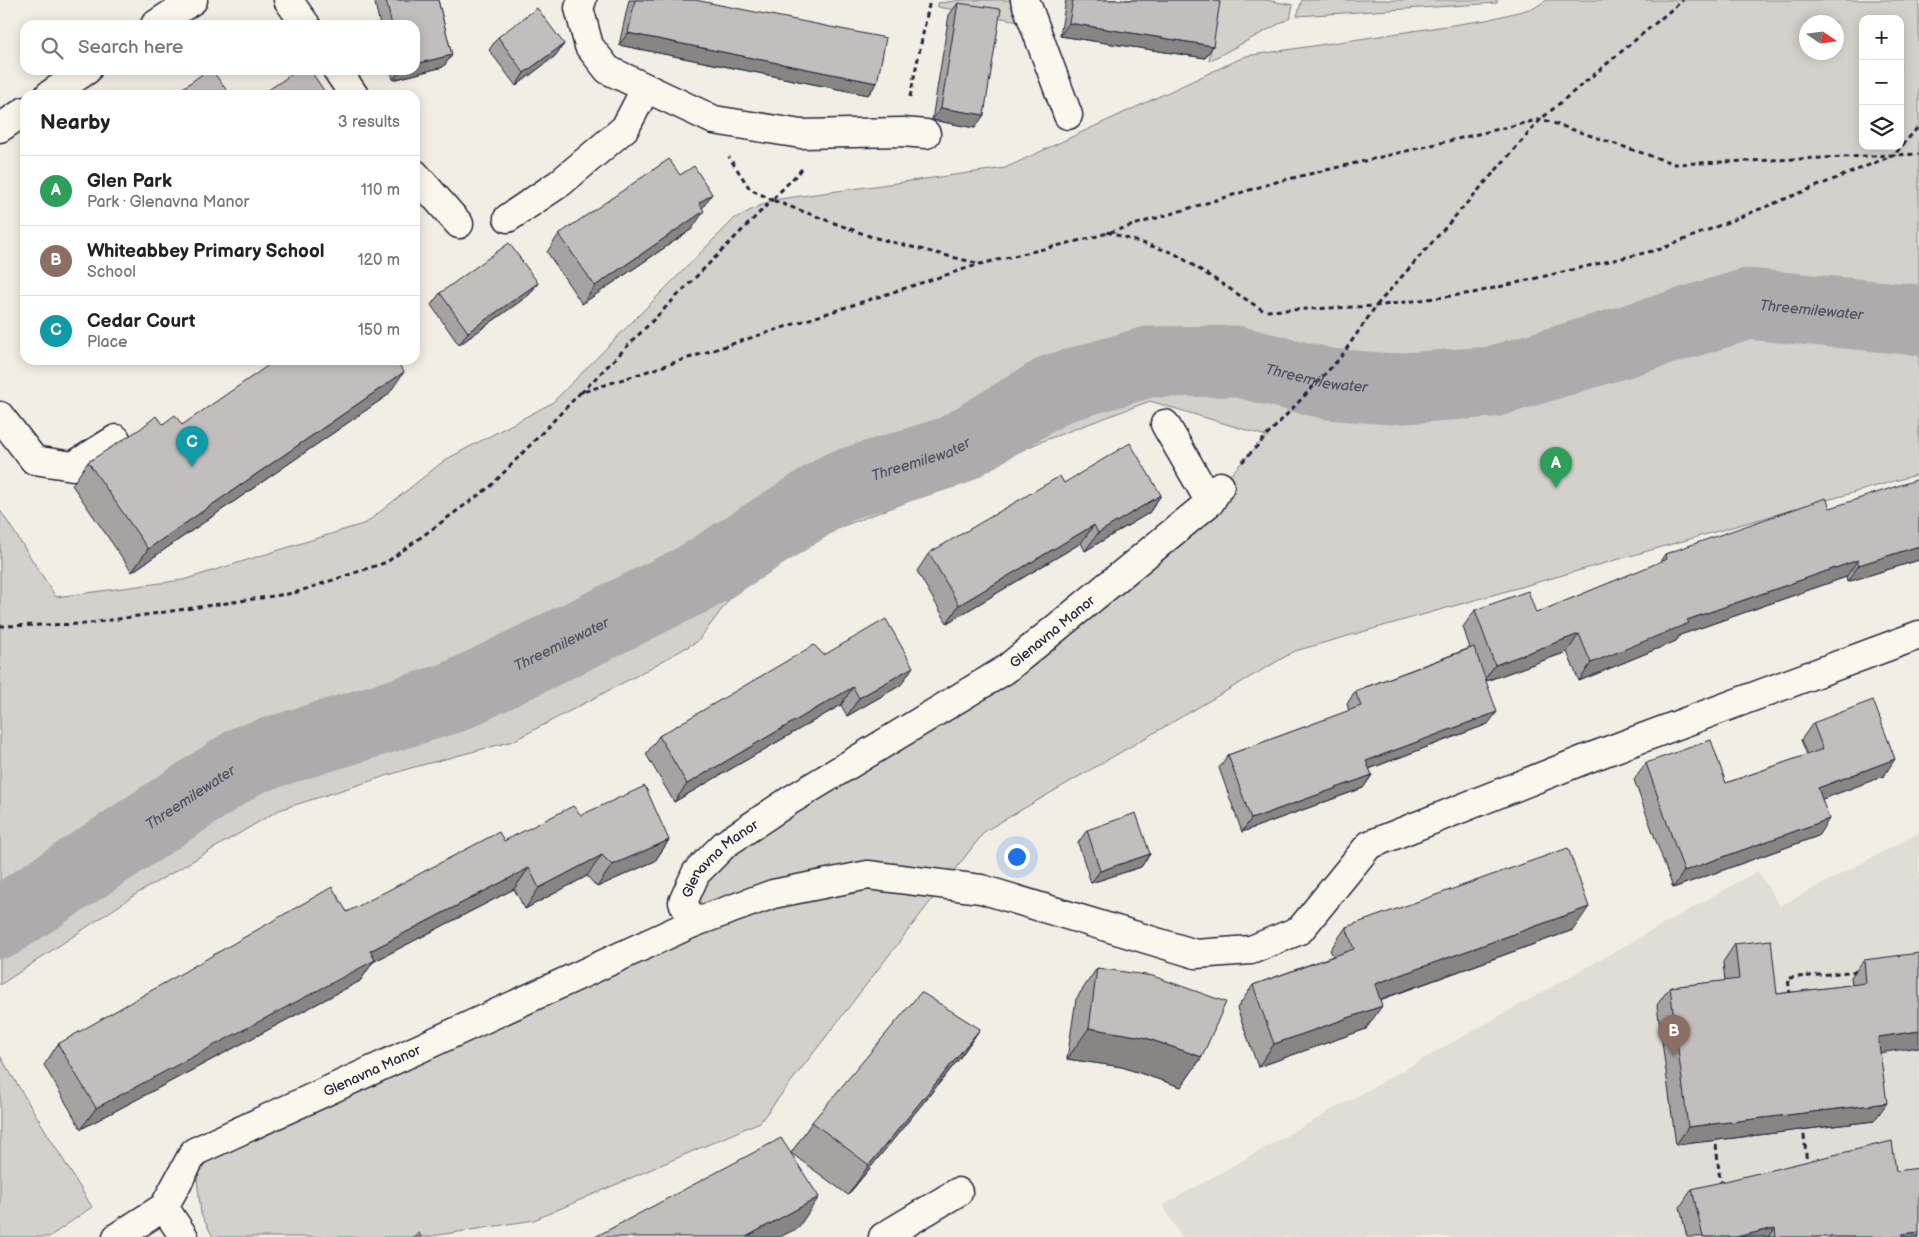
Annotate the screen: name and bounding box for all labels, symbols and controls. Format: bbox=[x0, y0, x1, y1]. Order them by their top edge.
north arrow bbox=[1799, 15, 1844, 60]
map controls bbox=[1859, 15, 1904, 150]
button: + bbox=[1859, 15, 1904, 60]
search box bbox=[20, 20, 420, 75]
icon: search bbox=[38, 34, 66, 62]
text: Search here bbox=[78, 36, 183, 59]
button: − bbox=[1859, 60, 1904, 105]
button: layers bbox=[1859, 105, 1904, 150]
text: Nearby bbox=[40, 110, 110, 135]
text: 3 results bbox=[338, 113, 400, 132]
text: Glen Park bbox=[87, 170, 172, 193]
text: A bbox=[51, 181, 61, 200]
text: 110 m bbox=[361, 181, 400, 200]
text: Park · Glenavna Manor bbox=[87, 193, 249, 212]
text: Whiteabbey Primary School bbox=[87, 240, 325, 263]
text: B bbox=[50, 251, 62, 270]
text: 120 m bbox=[357, 251, 400, 270]
text: School bbox=[87, 263, 136, 282]
water label: Threemilewater bbox=[1759, 296, 1866, 324]
text: Cedar Court bbox=[87, 310, 195, 333]
text: C bbox=[50, 321, 62, 340]
text: 150 m bbox=[358, 321, 400, 340]
text: Place bbox=[87, 333, 128, 352]
water label: Threemilewater bbox=[1264, 359, 1370, 397]
pin: C bbox=[176, 426, 208, 467]
water label: Threemilewater bbox=[869, 432, 975, 485]
pin: A bbox=[1540, 447, 1572, 488]
street label: Glenavna Manor bbox=[1006, 591, 1099, 671]
water label: Threemilewater bbox=[511, 612, 614, 676]
water label: Threemilewater bbox=[142, 760, 240, 834]
street label: Glenavna Manor bbox=[678, 815, 762, 900]
your location bbox=[1004, 844, 1030, 870]
pin: B bbox=[1658, 1015, 1690, 1056]
street label: Glenavna Manor bbox=[321, 1040, 424, 1100]

